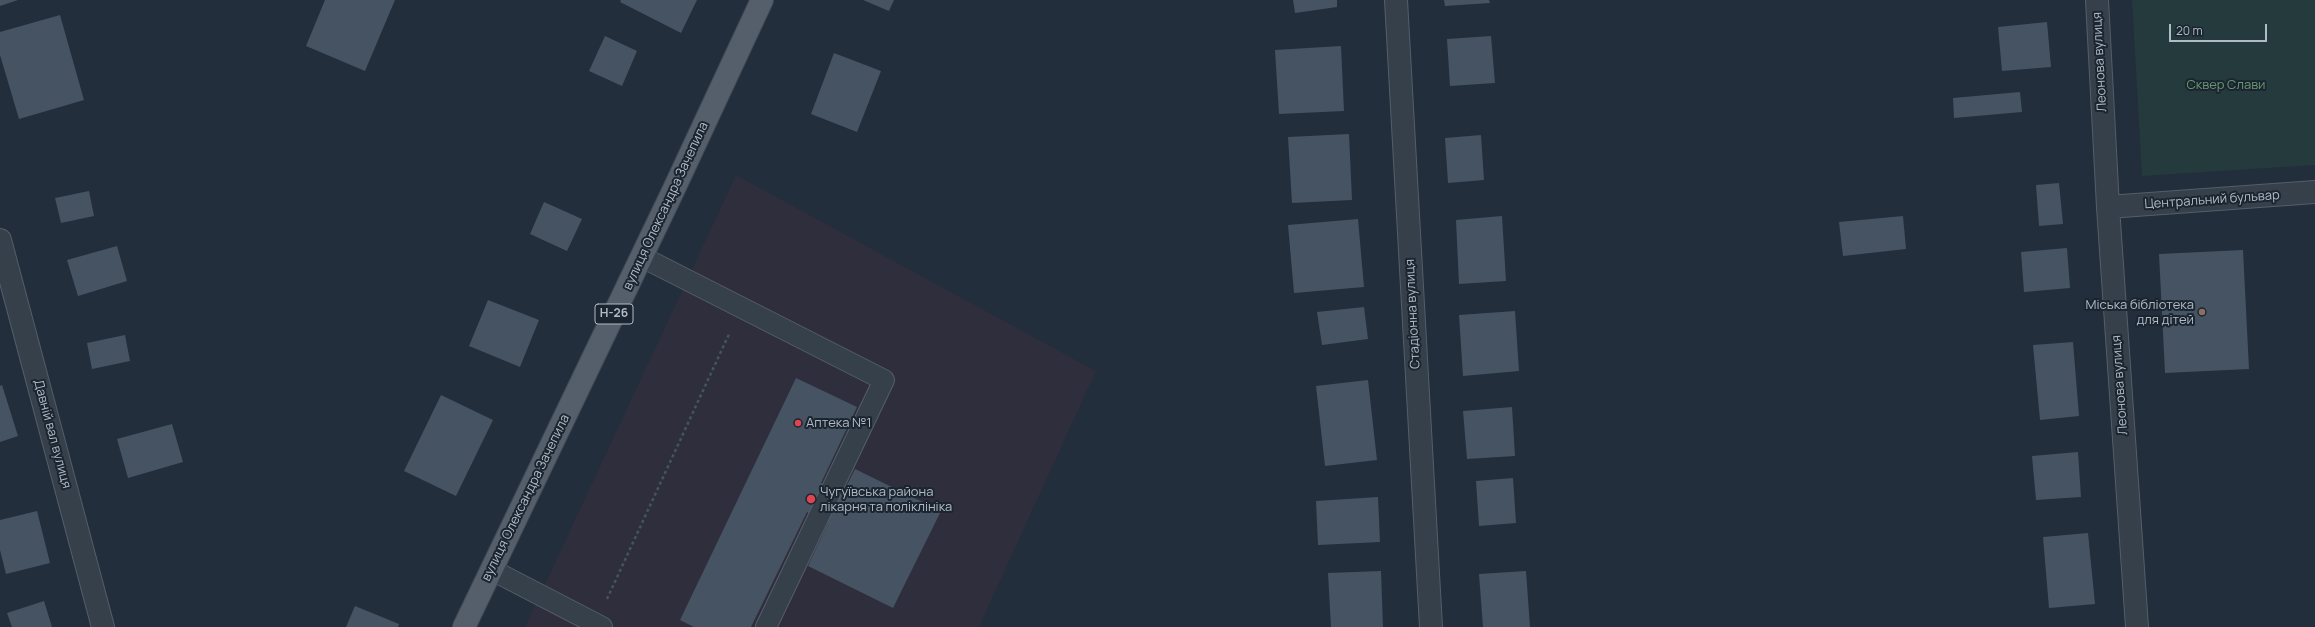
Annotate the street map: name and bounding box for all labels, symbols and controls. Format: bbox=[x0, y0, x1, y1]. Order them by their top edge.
street label: Леонова вулиця bbox=[2090, 12, 2110, 112]
scale bar bbox=[2171, 16, 2269, 42]
text: 20 m bbox=[2176, 22, 2203, 39]
park label: Сквер Слави bbox=[2187, 77, 2265, 93]
street label: вулиця Олександра Зачепила bbox=[620, 120, 712, 292]
street label: Центральний бульвар bbox=[2144, 187, 2280, 213]
street label: Стадіонна вулиця bbox=[1402, 259, 1424, 369]
place label: Міська бібліотека для дітей bbox=[2086, 297, 2194, 328]
road number: Н-26 bbox=[595, 304, 633, 324]
marker: Міська бібліотека для дітей bbox=[2197, 307, 2207, 317]
street label: Леонова вулиця bbox=[2109, 334, 2131, 436]
street label: Давній вал вулиця bbox=[30, 378, 74, 490]
street label: вулиця Олександра Зачепила bbox=[479, 412, 573, 584]
place label: Аптека №1 bbox=[806, 415, 872, 431]
marker: Аптека №1 bbox=[793, 418, 803, 428]
place label: Чугуївська района лікарня та поліклініка bbox=[820, 484, 952, 515]
marker: Чугуївська района лікарня та поліклініка bbox=[805, 493, 817, 505]

